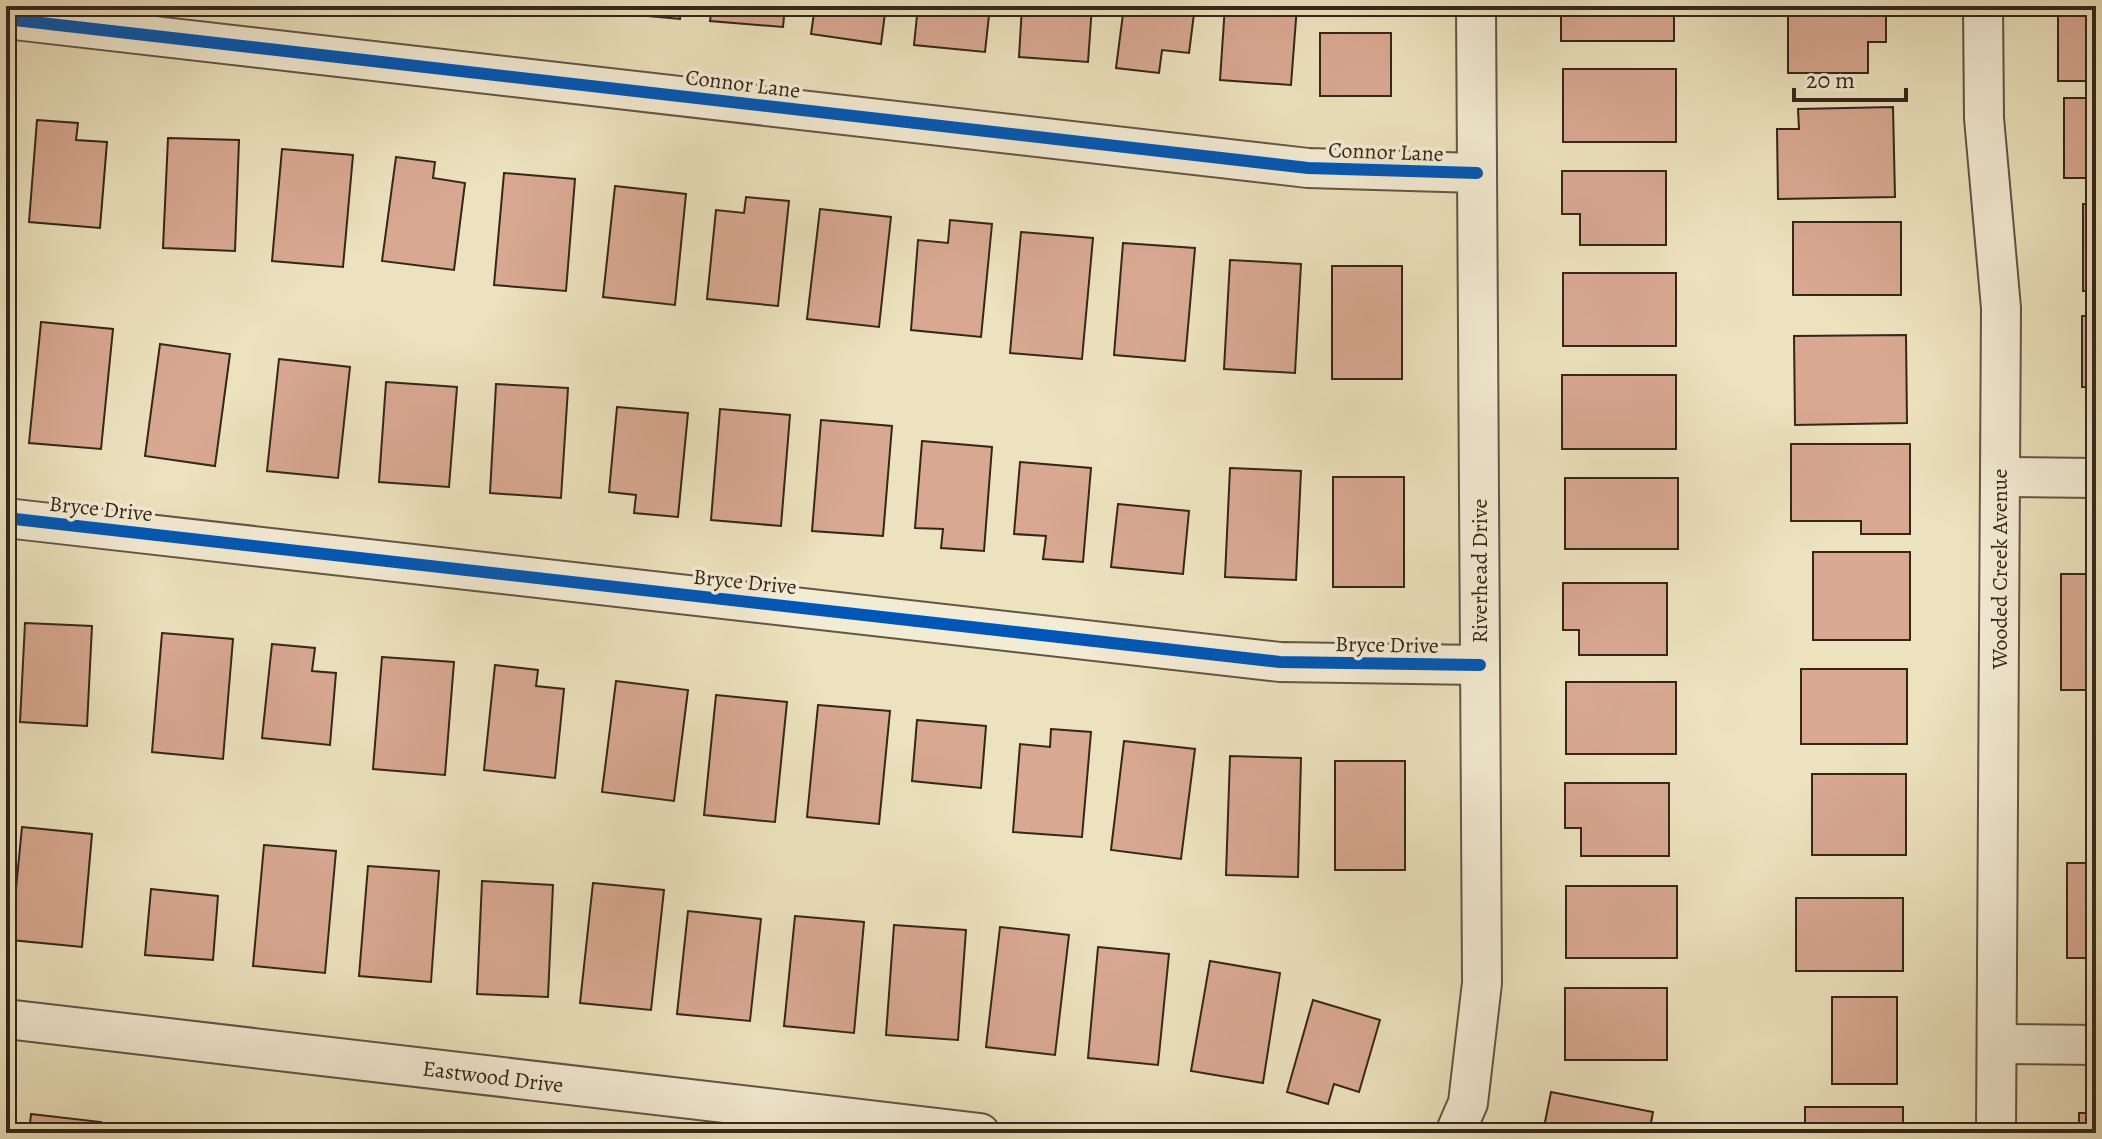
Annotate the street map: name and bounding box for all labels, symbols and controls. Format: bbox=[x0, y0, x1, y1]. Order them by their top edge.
scale bar bbox=[1794, 52, 1906, 102]
street label: Connor Lane bbox=[684, 62, 802, 106]
text: 20 m bbox=[1806, 64, 1855, 96]
street label: Connor Lane bbox=[1328, 135, 1444, 169]
street label: Wooded Creek Avenue bbox=[1985, 469, 2015, 670]
street label: Bryce Drive bbox=[48, 489, 154, 529]
street label: Riverhead Drive bbox=[1465, 499, 1495, 643]
street label: Bryce Drive bbox=[692, 562, 798, 602]
street label: Bryce Drive bbox=[1335, 629, 1439, 661]
street label: Eastwood Drive bbox=[421, 1053, 565, 1101]

